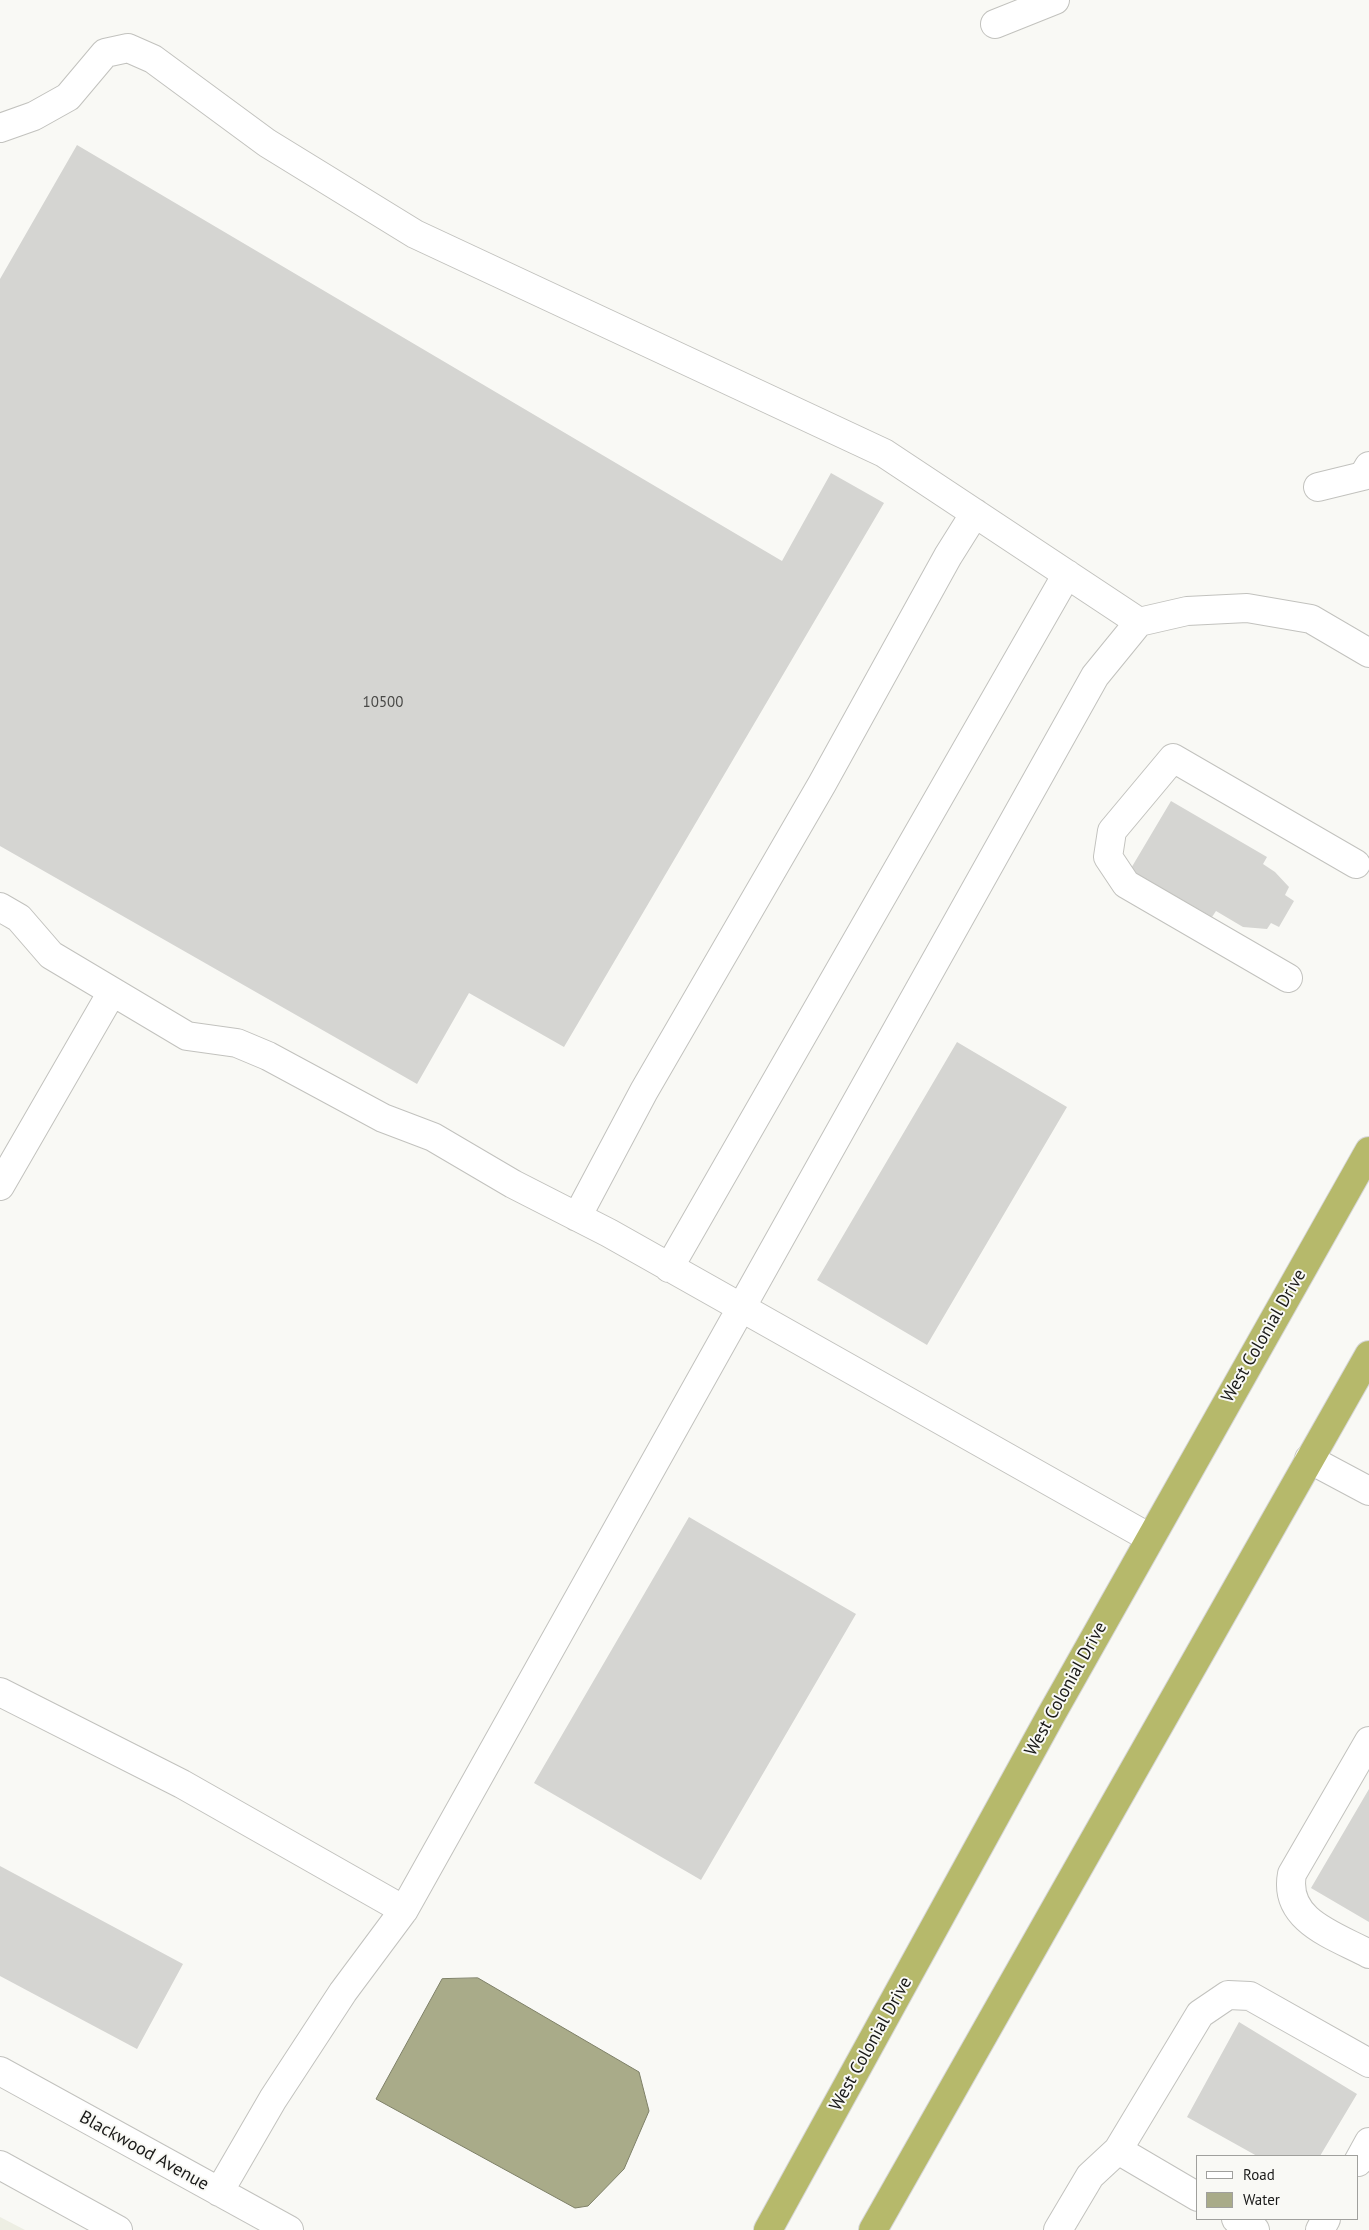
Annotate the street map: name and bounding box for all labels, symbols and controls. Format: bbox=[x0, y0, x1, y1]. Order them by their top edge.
house number: 10500 bbox=[363, 694, 403, 712]
street label: West Colonial Drive bbox=[1217, 1266, 1311, 1406]
street label: West Colonial Drive bbox=[1020, 1618, 1112, 1760]
street label: West Colonial Drive bbox=[825, 1973, 917, 2115]
street label: Blackwood Avenue bbox=[76, 2107, 212, 2195]
legend bbox=[1196, 2155, 1359, 2220]
text: Road bbox=[1243, 2165, 1275, 2184]
text: Water bbox=[1243, 2190, 1280, 2209]

